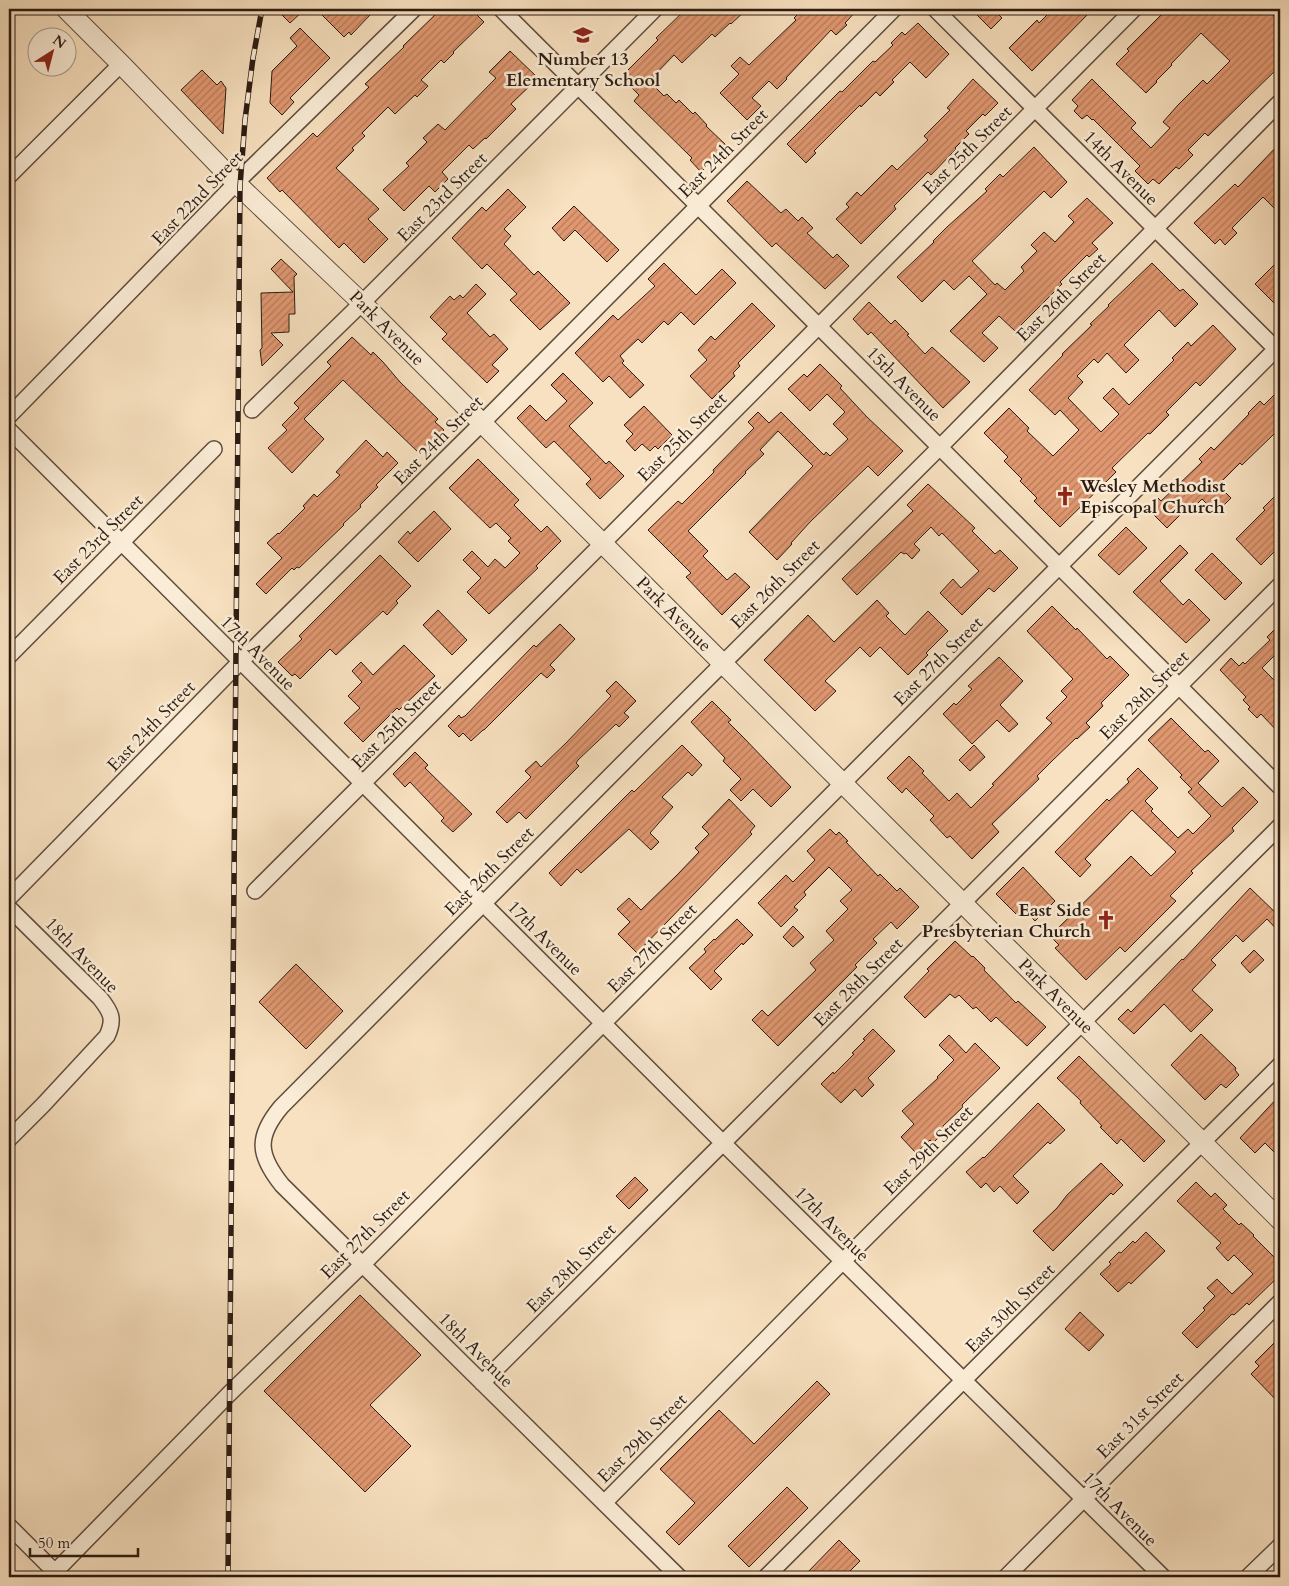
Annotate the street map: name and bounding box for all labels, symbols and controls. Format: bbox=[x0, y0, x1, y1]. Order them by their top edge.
school or university icon: Number 13 Elementary School bbox=[572, 24, 594, 46]
north arrow bbox=[28, 28, 78, 78]
text: N bbox=[49, 31, 70, 53]
place label: Number 13 Elementary School bbox=[506, 47, 660, 93]
street label: East 25th Street bbox=[917, 100, 1018, 201]
street label: East 24th Street bbox=[673, 103, 774, 204]
street label: 14th Avenue bbox=[1077, 125, 1164, 212]
street label: East 22nd Street bbox=[146, 146, 249, 251]
street label: East 23rd Street bbox=[392, 147, 493, 248]
street label: East 26th Street bbox=[1011, 247, 1112, 348]
street label: Park Avenue bbox=[343, 285, 430, 372]
street label: 15th Avenue bbox=[860, 341, 947, 428]
street label: East 25th Street bbox=[632, 387, 733, 488]
street label: East 24th Street bbox=[388, 390, 489, 491]
place label: Wesley Methodist Episcopal Church bbox=[1079, 474, 1226, 520]
church icon: Wesley Methodist Episcopal Church bbox=[1054, 485, 1076, 507]
street label: East 23rd Street bbox=[48, 489, 149, 590]
street label: East 26th Street bbox=[725, 534, 826, 635]
street label: Park Avenue bbox=[630, 571, 717, 658]
street label: 17th Avenue bbox=[214, 610, 301, 697]
street label: East 27th Street bbox=[888, 611, 989, 712]
street label: East 28th Street bbox=[1094, 645, 1195, 746]
street label: East 25th Street bbox=[346, 674, 447, 775]
street label: East 24th Street bbox=[102, 675, 201, 777]
street label: East 26th Street bbox=[439, 821, 540, 922]
street label: 17th Avenue bbox=[501, 895, 588, 982]
street label: East 27th Street bbox=[602, 898, 703, 999]
place label: East Side Presbyterian Church bbox=[922, 898, 1091, 944]
church icon: East Side Presbyterian Church bbox=[1095, 909, 1117, 931]
street label: 18th Avenue bbox=[39, 912, 124, 999]
street label: East 28th Street bbox=[808, 932, 909, 1033]
street label: Park Avenue bbox=[1012, 953, 1099, 1040]
street label: East 29th Street bbox=[878, 1100, 979, 1201]
street label: 17th Avenue bbox=[788, 1181, 875, 1268]
street label: East 27th Street bbox=[315, 1184, 416, 1285]
street label: East 28th Street bbox=[521, 1218, 622, 1319]
street label: East 30th Street bbox=[960, 1258, 1061, 1359]
street label: 18th Avenue bbox=[432, 1307, 519, 1394]
street label: East 31st Street bbox=[1091, 1366, 1190, 1464]
street label: East 29th Street bbox=[592, 1388, 693, 1489]
street label: 17th Avenue bbox=[1076, 1466, 1163, 1553]
scale bar bbox=[30, 1526, 138, 1558]
text: 50 m bbox=[38, 1533, 70, 1553]

